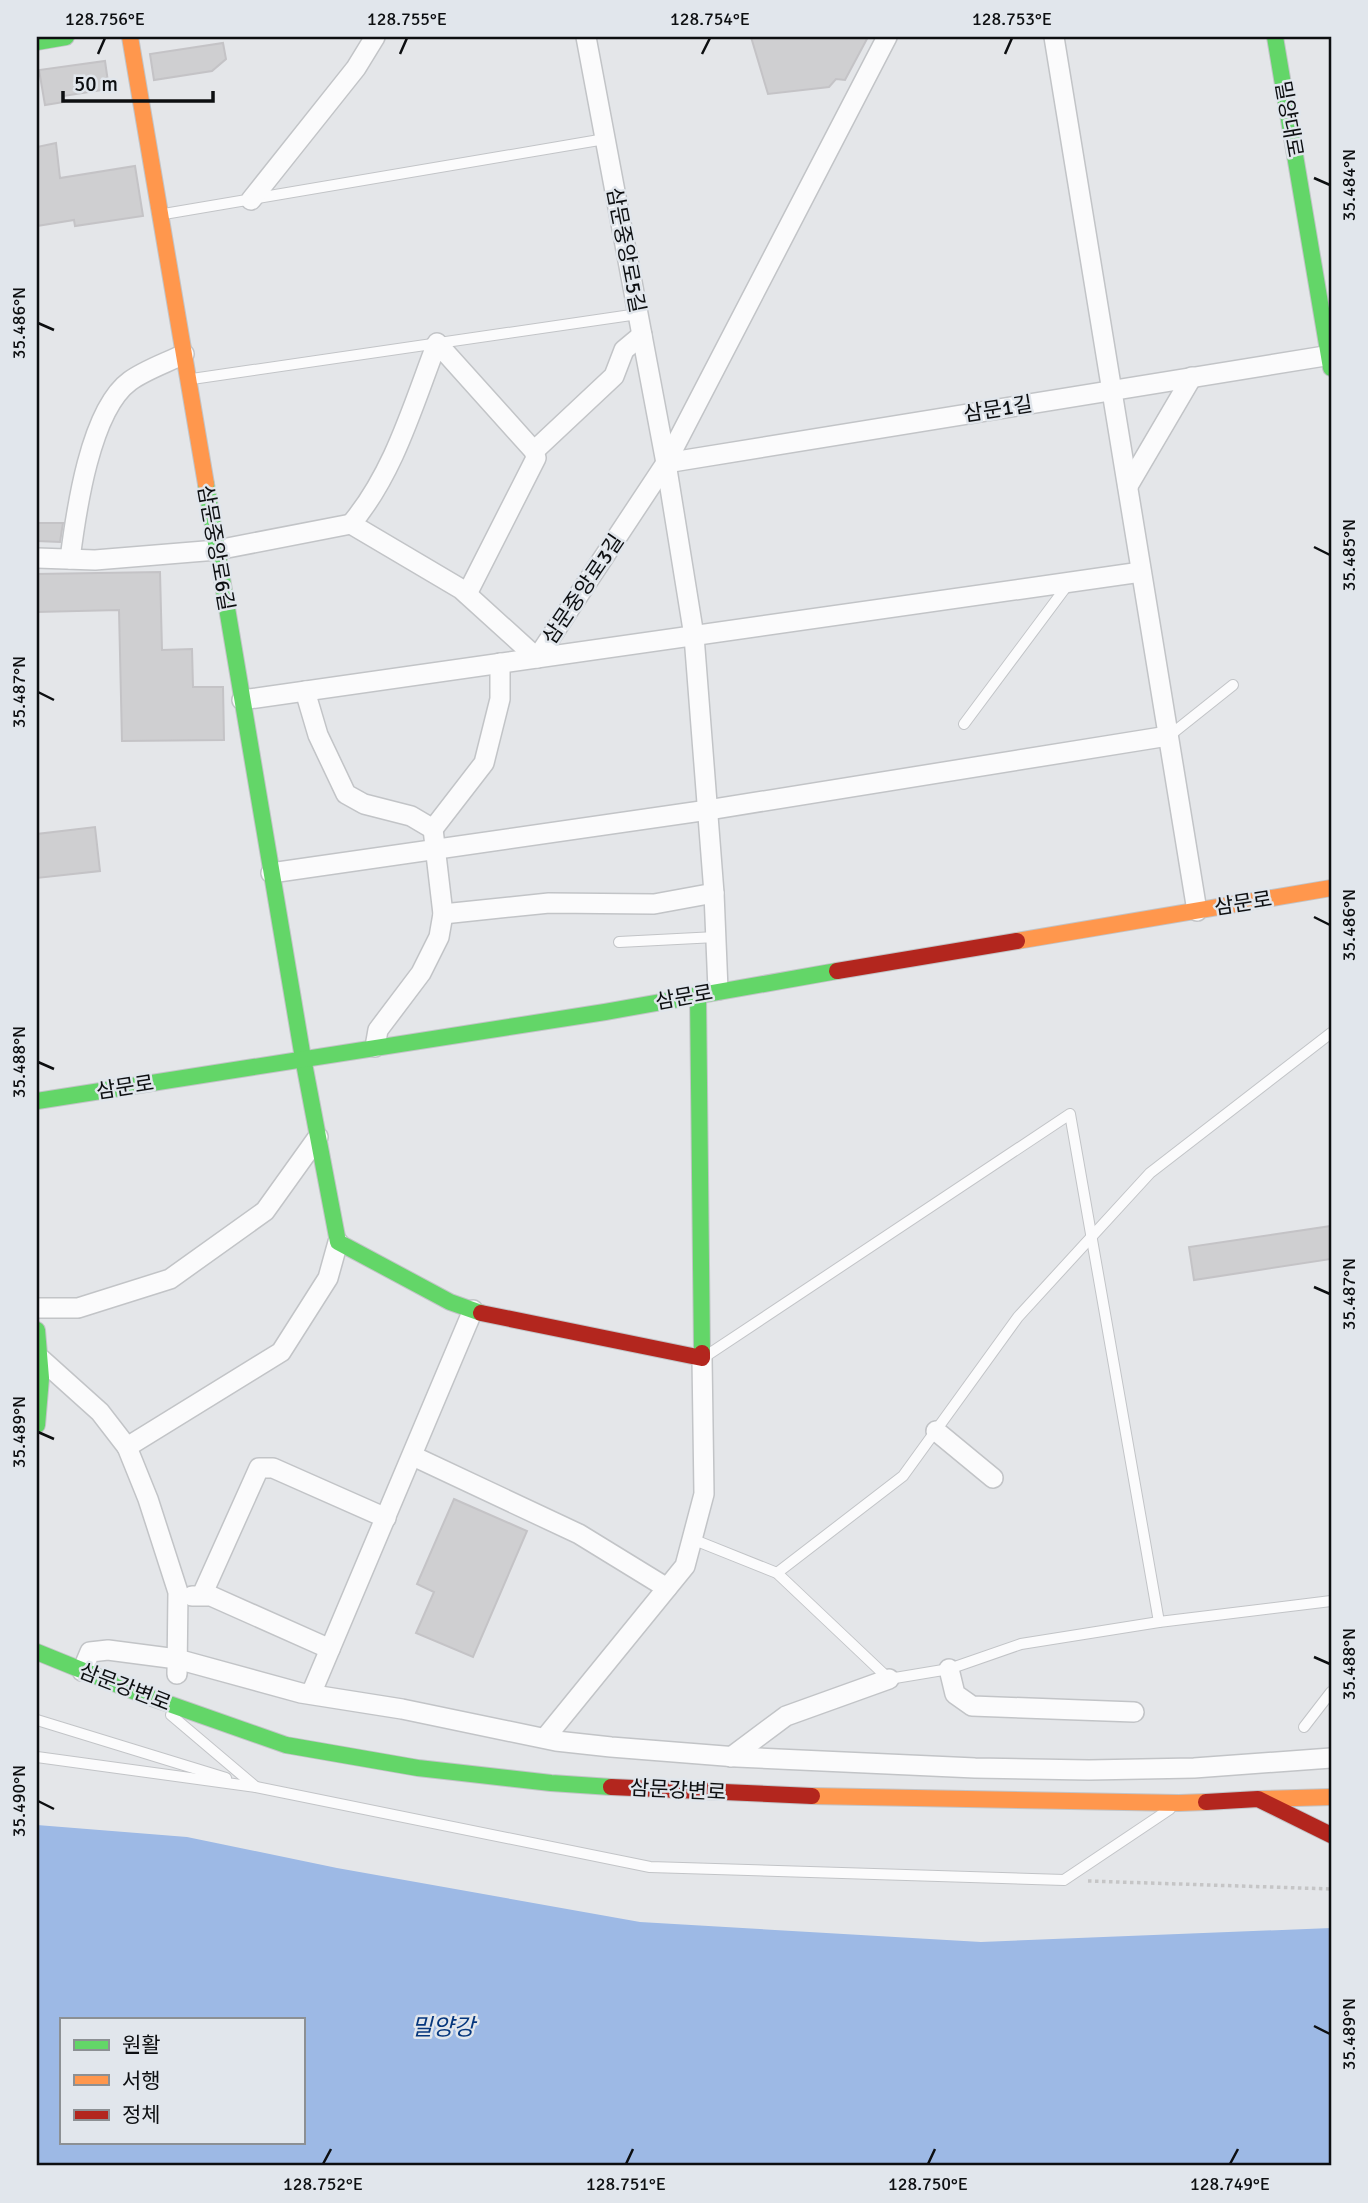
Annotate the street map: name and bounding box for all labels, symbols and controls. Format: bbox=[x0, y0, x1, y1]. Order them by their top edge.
text: 128.756°E bbox=[65, 8, 145, 30]
text: 128.755°E bbox=[367, 8, 447, 30]
text: 128.754°E bbox=[670, 8, 750, 30]
text: 128.753°E bbox=[972, 8, 1052, 30]
scale bar bbox=[63, 60, 214, 104]
text: 50 m bbox=[74, 71, 118, 97]
street label: 밀양대로 bbox=[1269, 79, 1309, 159]
text: 35.484°N bbox=[1338, 149, 1360, 221]
street label: 삼문중앙로5길 bbox=[601, 185, 651, 315]
text: 35.486°N bbox=[8, 287, 30, 359]
street label: 삼문1길 bbox=[962, 391, 1034, 427]
street label: 삼문중앙로6길 bbox=[192, 483, 240, 613]
text: 35.485°N bbox=[1338, 519, 1360, 591]
street label: 삼문중앙로3길 bbox=[537, 529, 629, 649]
text: 35.487°N bbox=[8, 656, 30, 728]
street label: 삼문로 bbox=[1212, 886, 1274, 920]
text: 35.486°N bbox=[1338, 889, 1360, 961]
street label: 삼문로 bbox=[653, 979, 715, 1015]
text: 35.488°N bbox=[8, 1026, 30, 1098]
street label: 삼문로 bbox=[94, 1070, 156, 1104]
text: 35.487°N bbox=[1338, 1258, 1360, 1330]
text: 35.489°N bbox=[8, 1396, 30, 1468]
text: 35.488°N bbox=[1338, 1628, 1360, 1700]
street label: 삼문강변로 bbox=[75, 1658, 175, 1716]
text: 35.490°N bbox=[8, 1765, 30, 1837]
street label: 삼문강변로 bbox=[629, 1774, 727, 1806]
text: 35.489°N bbox=[1338, 1998, 1360, 2070]
water label: 밀양강 bbox=[411, 2013, 478, 2042]
legend bbox=[60, 2018, 304, 2144]
text: 원활 bbox=[122, 2032, 161, 2058]
text: 서행 bbox=[122, 2068, 161, 2094]
text: 정체 bbox=[122, 2102, 161, 2128]
text: 128.752°E bbox=[283, 2173, 363, 2195]
text: 128.751°E bbox=[586, 2173, 666, 2195]
text: 128.750°E bbox=[888, 2173, 968, 2195]
text: 128.749°E bbox=[1190, 2173, 1270, 2195]

